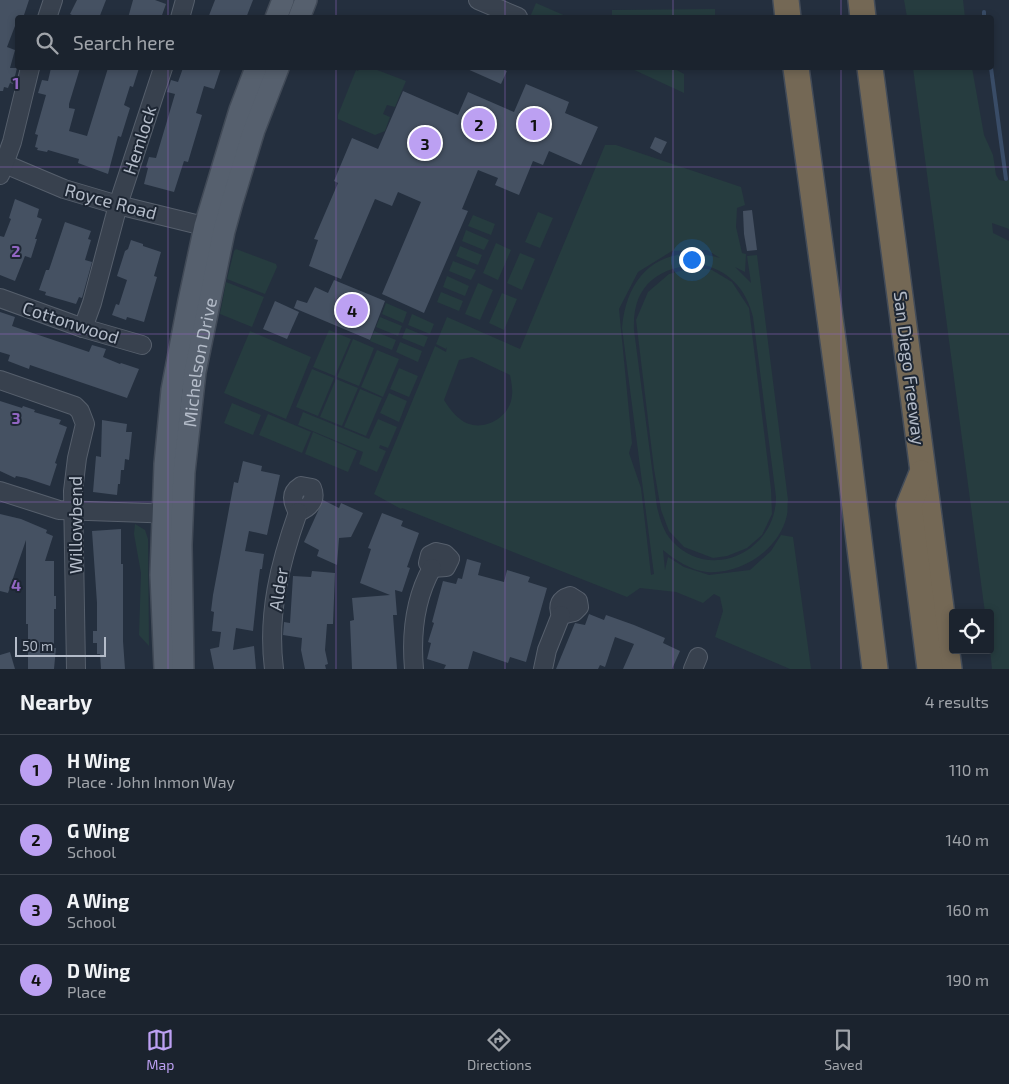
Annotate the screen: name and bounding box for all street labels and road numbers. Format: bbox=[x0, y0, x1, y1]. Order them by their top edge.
street label: Hemlock bbox=[118, 103, 160, 177]
street label: Royce Road bbox=[63, 178, 159, 224]
street label: San Diego Freeway bbox=[890, 290, 930, 447]
street label: Michelson Drive bbox=[178, 295, 221, 428]
street label: Cottonwood bbox=[20, 296, 122, 348]
street label: Willowbend bbox=[64, 476, 86, 574]
street label: Alder bbox=[264, 566, 292, 612]

